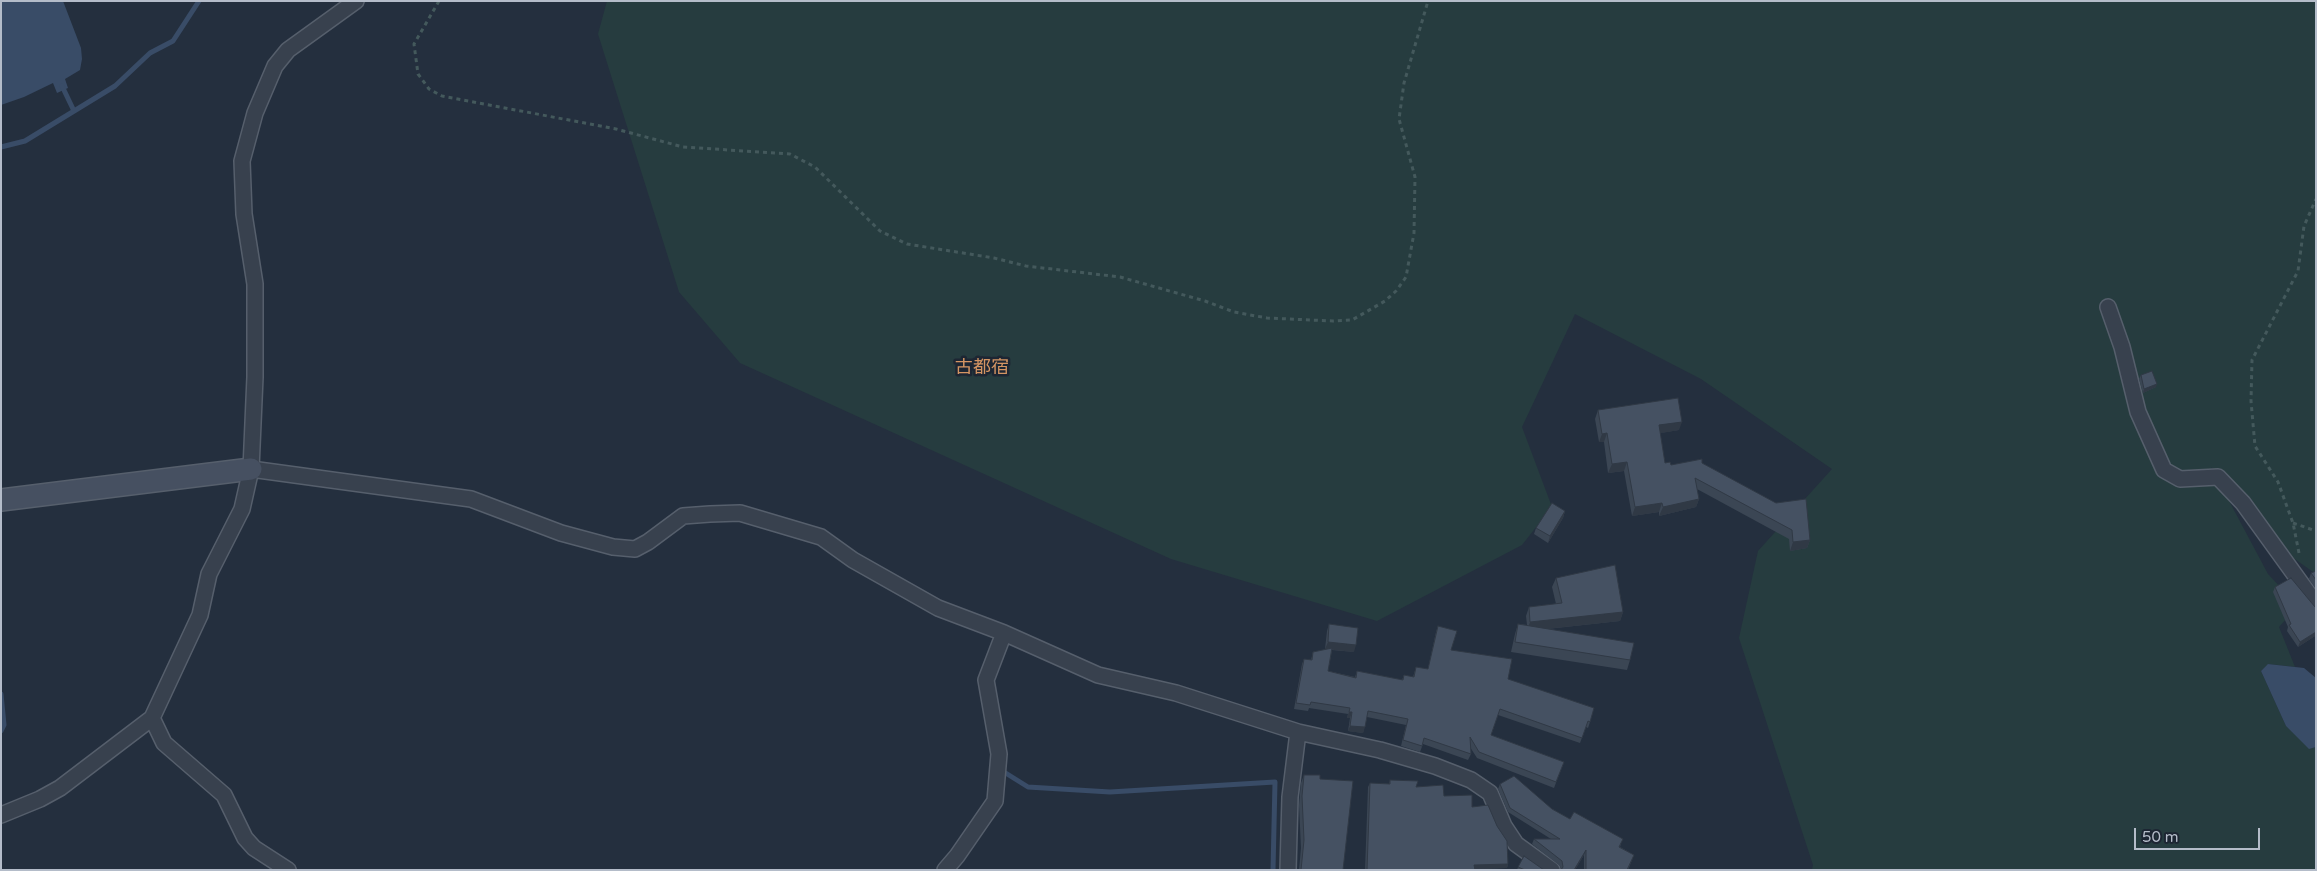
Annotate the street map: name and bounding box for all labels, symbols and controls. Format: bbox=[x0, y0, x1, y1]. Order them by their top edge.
district label: 古都宿 bbox=[955, 357, 1009, 379]
scale bar bbox=[2137, 818, 2263, 850]
text: 50 m bbox=[2142, 828, 2179, 846]

